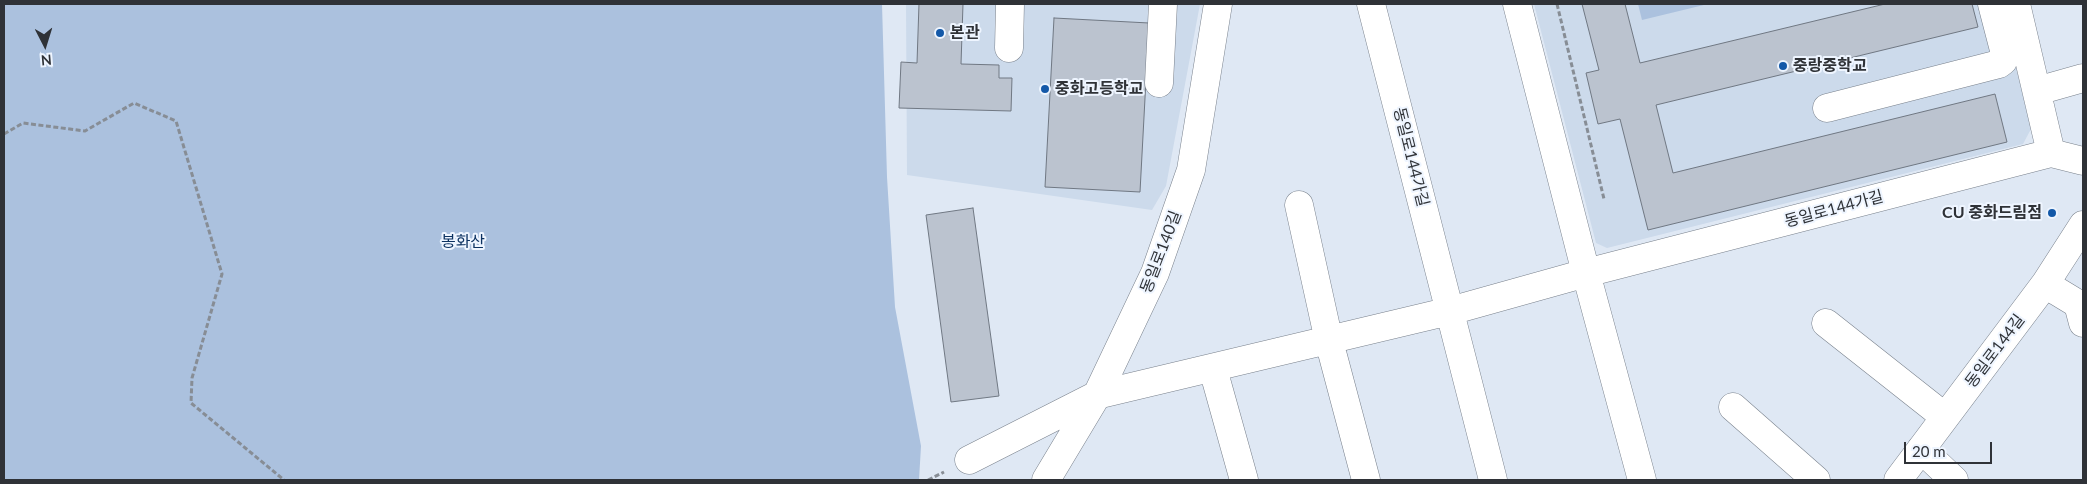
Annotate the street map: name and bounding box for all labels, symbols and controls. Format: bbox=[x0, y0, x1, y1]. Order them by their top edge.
north arrow bbox=[20, 20, 70, 70]
place label: 본관 bbox=[950, 23, 979, 43]
marker: 본관 bbox=[934, 27, 946, 39]
text: N bbox=[40, 52, 52, 69]
place label: 중랑중학교 bbox=[1793, 56, 1867, 76]
marker: 중랑중학교 bbox=[1777, 60, 1789, 72]
place label: 중화고등학교 bbox=[1055, 79, 1143, 99]
marker: 중화고등학교 bbox=[1039, 83, 1051, 95]
street label: 동일로144가길 bbox=[1389, 105, 1433, 209]
street label: 동일로144가길 bbox=[1783, 187, 1885, 231]
place label: CU 중화드림점 bbox=[1942, 203, 2042, 223]
marker: CU 중화드림점 bbox=[2046, 207, 2058, 219]
street label: 동일로140길 bbox=[1136, 208, 1186, 296]
park label: 봉화산 bbox=[441, 232, 485, 252]
street label: 동일로144길 bbox=[1961, 311, 2029, 391]
scale bar bbox=[1907, 432, 1994, 464]
text: 20 m bbox=[1912, 442, 1946, 460]

